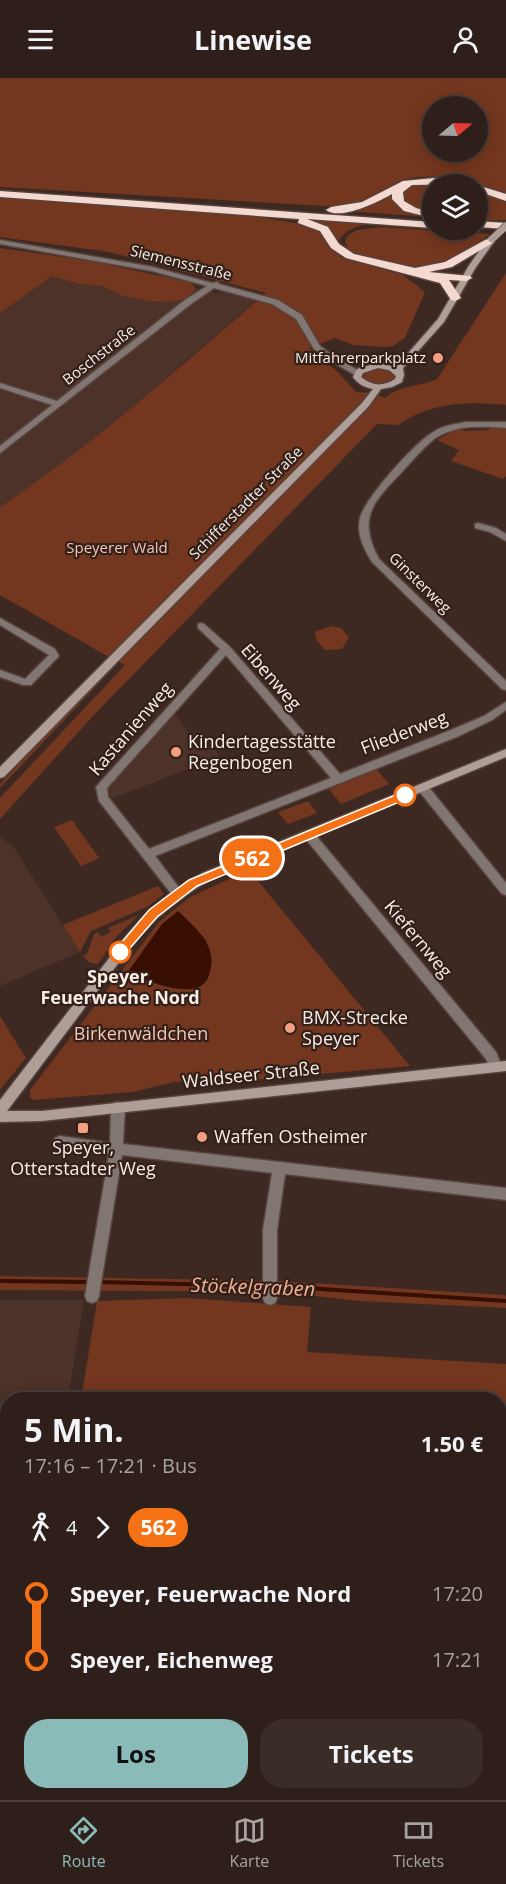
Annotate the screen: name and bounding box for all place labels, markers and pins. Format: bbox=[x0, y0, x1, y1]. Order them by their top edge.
place label: Mitfahrerparkplatz bbox=[295, 347, 426, 367]
marker: Mitfahrerparkplatz bbox=[431, 351, 445, 365]
place label: Kindertagesstätte Regenbogen bbox=[188, 729, 336, 774]
marker: Kindertagesstätte Regenbogen bbox=[169, 745, 183, 759]
unlabelled marker bbox=[394, 784, 416, 806]
marker: Speyer, Feuerwache Nord bbox=[109, 941, 131, 963]
place label: Speyer, Feuerwache Nord bbox=[40, 964, 200, 1009]
place label: BMX-Strecke Speyer bbox=[302, 1005, 408, 1050]
marker: BMX-Strecke Speyer bbox=[283, 1021, 297, 1035]
marker: Speyer, Otterstadter Weg bbox=[76, 1121, 90, 1135]
place label: Waffen Ostheimer bbox=[214, 1124, 368, 1148]
marker: Waffen Ostheimer bbox=[195, 1130, 209, 1144]
place label: Speyer, Otterstadter Weg bbox=[10, 1135, 156, 1180]

